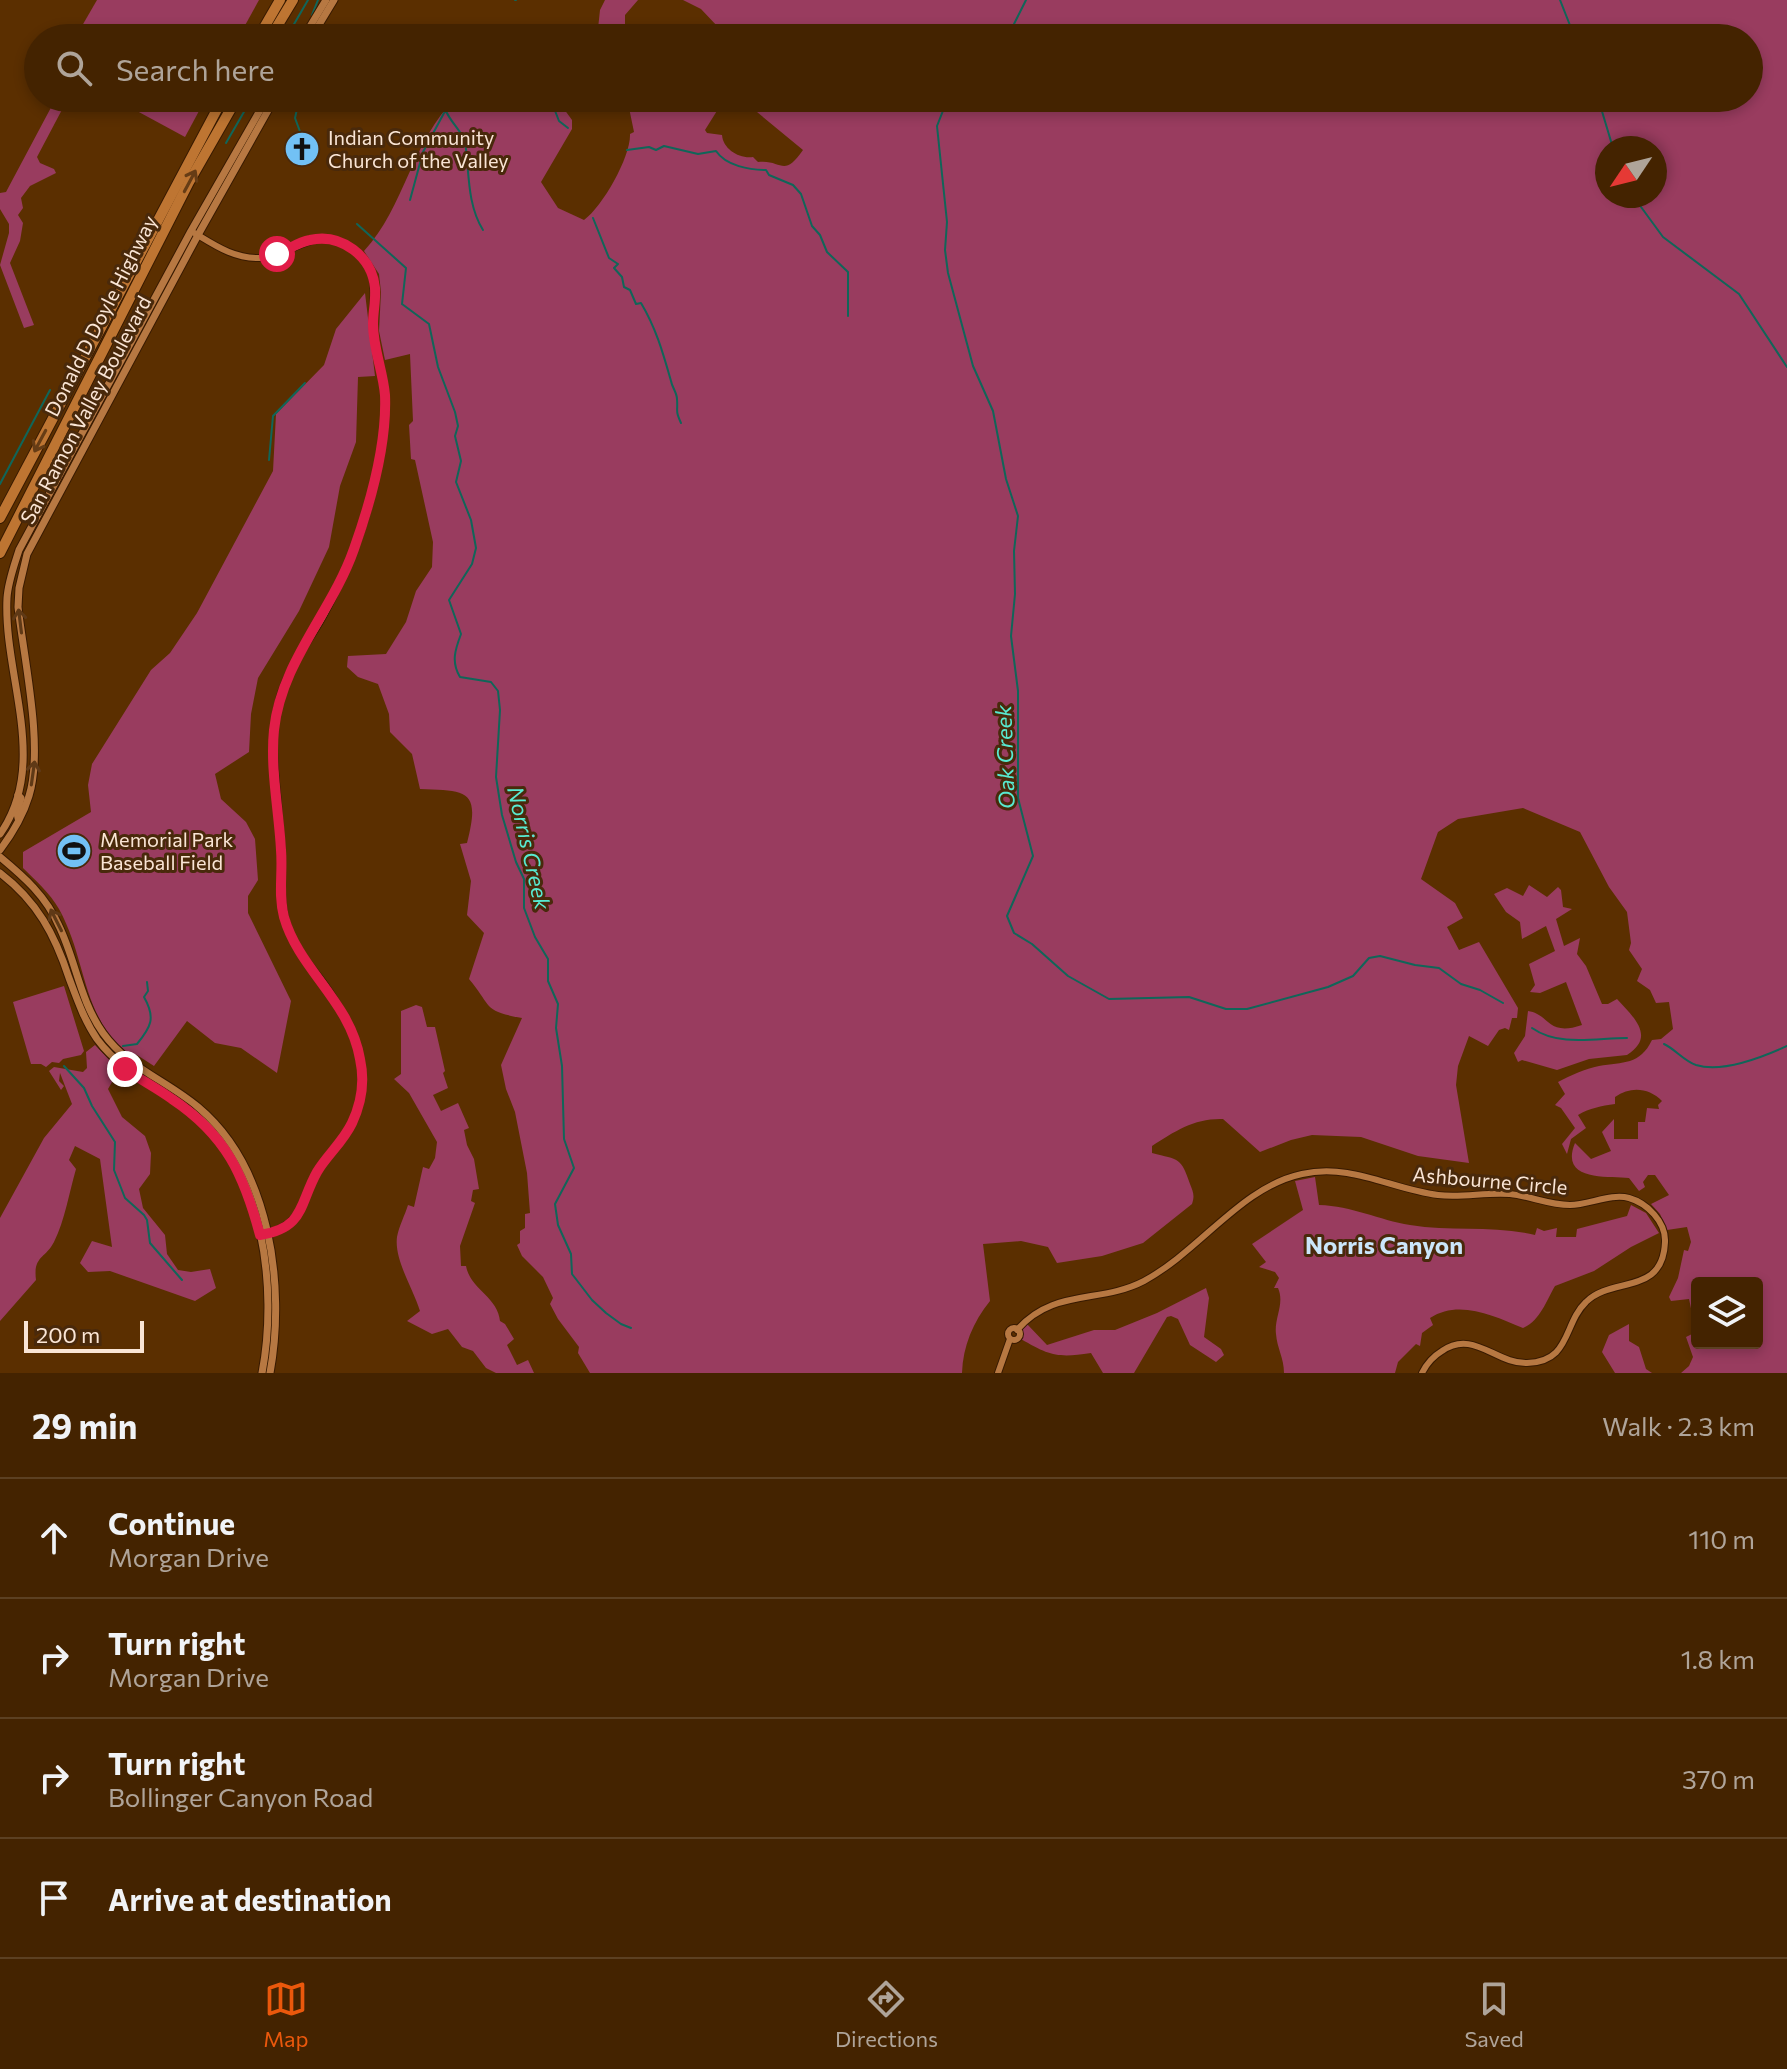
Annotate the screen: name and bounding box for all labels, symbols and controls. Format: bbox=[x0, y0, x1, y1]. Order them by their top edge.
search box bbox=[24, 24, 1763, 112]
icon: search bbox=[52, 46, 96, 90]
text: Search here bbox=[116, 50, 275, 87]
place label: Indian Community Church of the Valley bbox=[328, 125, 509, 172]
church icon: Indian Community Church of the Valley bbox=[283, 130, 321, 168]
north arrow bbox=[1595, 136, 1667, 208]
one-way arrow bbox=[183, 170, 199, 193]
street label: Donald D Doyle Highway bbox=[39, 211, 161, 420]
route start bbox=[259, 236, 295, 272]
street label: San Ramon Valley Boulevard bbox=[15, 291, 156, 528]
one-way arrow bbox=[32, 429, 48, 452]
one-way arrow bbox=[12, 608, 27, 635]
water label: Oak Creek bbox=[989, 703, 1020, 810]
one-way arrow bbox=[26, 760, 41, 786]
water label: Norris Creek bbox=[502, 784, 557, 913]
place label: Memorial Park Baseball Field bbox=[100, 827, 234, 874]
sports icon: Memorial Park Baseball Field bbox=[55, 832, 93, 870]
one-way arrow bbox=[47, 908, 63, 932]
route end bbox=[107, 1051, 143, 1087]
street label: Ashbourne Circle bbox=[1412, 1161, 1568, 1199]
district label: Norris Canyon bbox=[1305, 1230, 1463, 1259]
map controls bbox=[1691, 1277, 1763, 1349]
button: layers bbox=[1691, 1277, 1763, 1349]
scale bar bbox=[24, 1317, 144, 1353]
text: 200 m bbox=[36, 1321, 100, 1348]
text: 29 min bbox=[32, 1404, 137, 1446]
text: Walk · 2.3 km bbox=[1602, 1410, 1755, 1441]
text: Continue bbox=[108, 1504, 235, 1541]
icon: ahead bbox=[32, 1516, 76, 1560]
text: 110 m bbox=[1688, 1523, 1755, 1554]
text: Morgan Drive bbox=[108, 1541, 269, 1572]
text: Turn right bbox=[108, 1624, 245, 1661]
icon: right bbox=[32, 1636, 76, 1680]
text: 1.8 km bbox=[1681, 1643, 1755, 1674]
text: Morgan Drive bbox=[108, 1661, 269, 1692]
text: Turn right bbox=[108, 1744, 245, 1781]
icon: right bbox=[32, 1756, 76, 1800]
text: 370 m bbox=[1682, 1763, 1755, 1794]
text: Bollinger Canyon Road bbox=[108, 1781, 373, 1812]
icon: arrive bbox=[32, 1876, 76, 1920]
text: Arrive at destination bbox=[108, 1880, 392, 1917]
tab: Map bbox=[263, 1977, 309, 2052]
tab: Directions bbox=[835, 1977, 938, 2052]
tab: Saved bbox=[1464, 1977, 1524, 2052]

